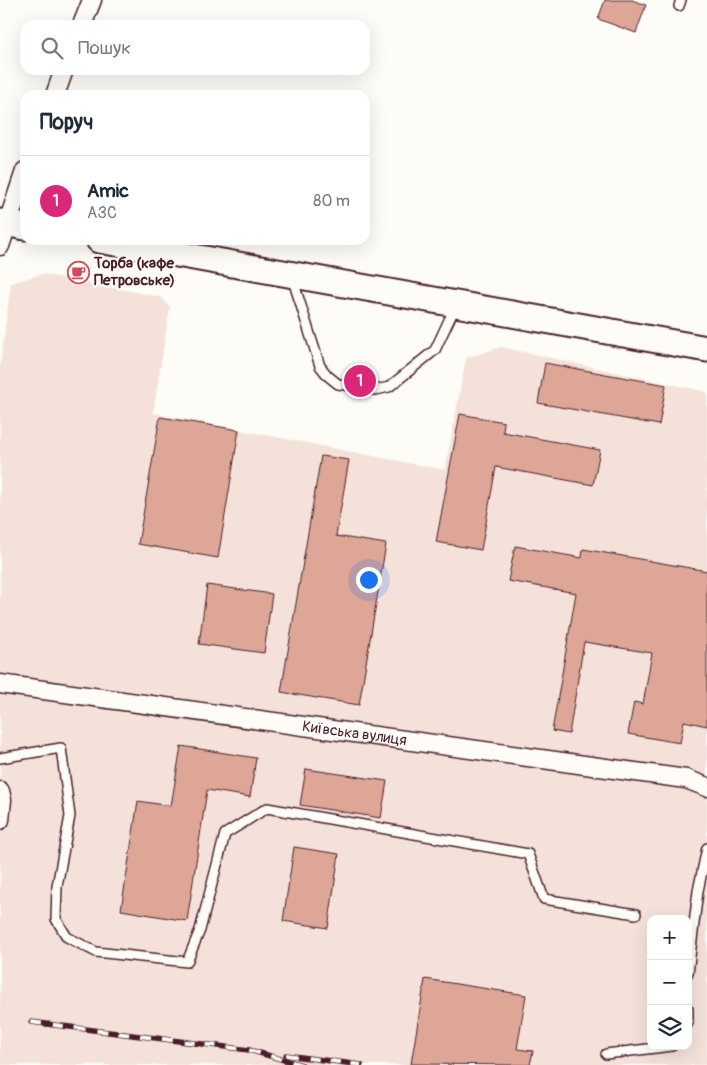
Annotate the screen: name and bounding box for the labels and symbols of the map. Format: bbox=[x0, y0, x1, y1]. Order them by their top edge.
place label: Торба (кафе Петровське) bbox=[93, 254, 175, 290]
cafe icon: Торба (кафе Петровське) bbox=[66, 260, 90, 284]
pin: 1 bbox=[344, 362, 376, 400]
your location bbox=[356, 567, 382, 593]
street label: Київська вулиця bbox=[301, 717, 408, 750]

